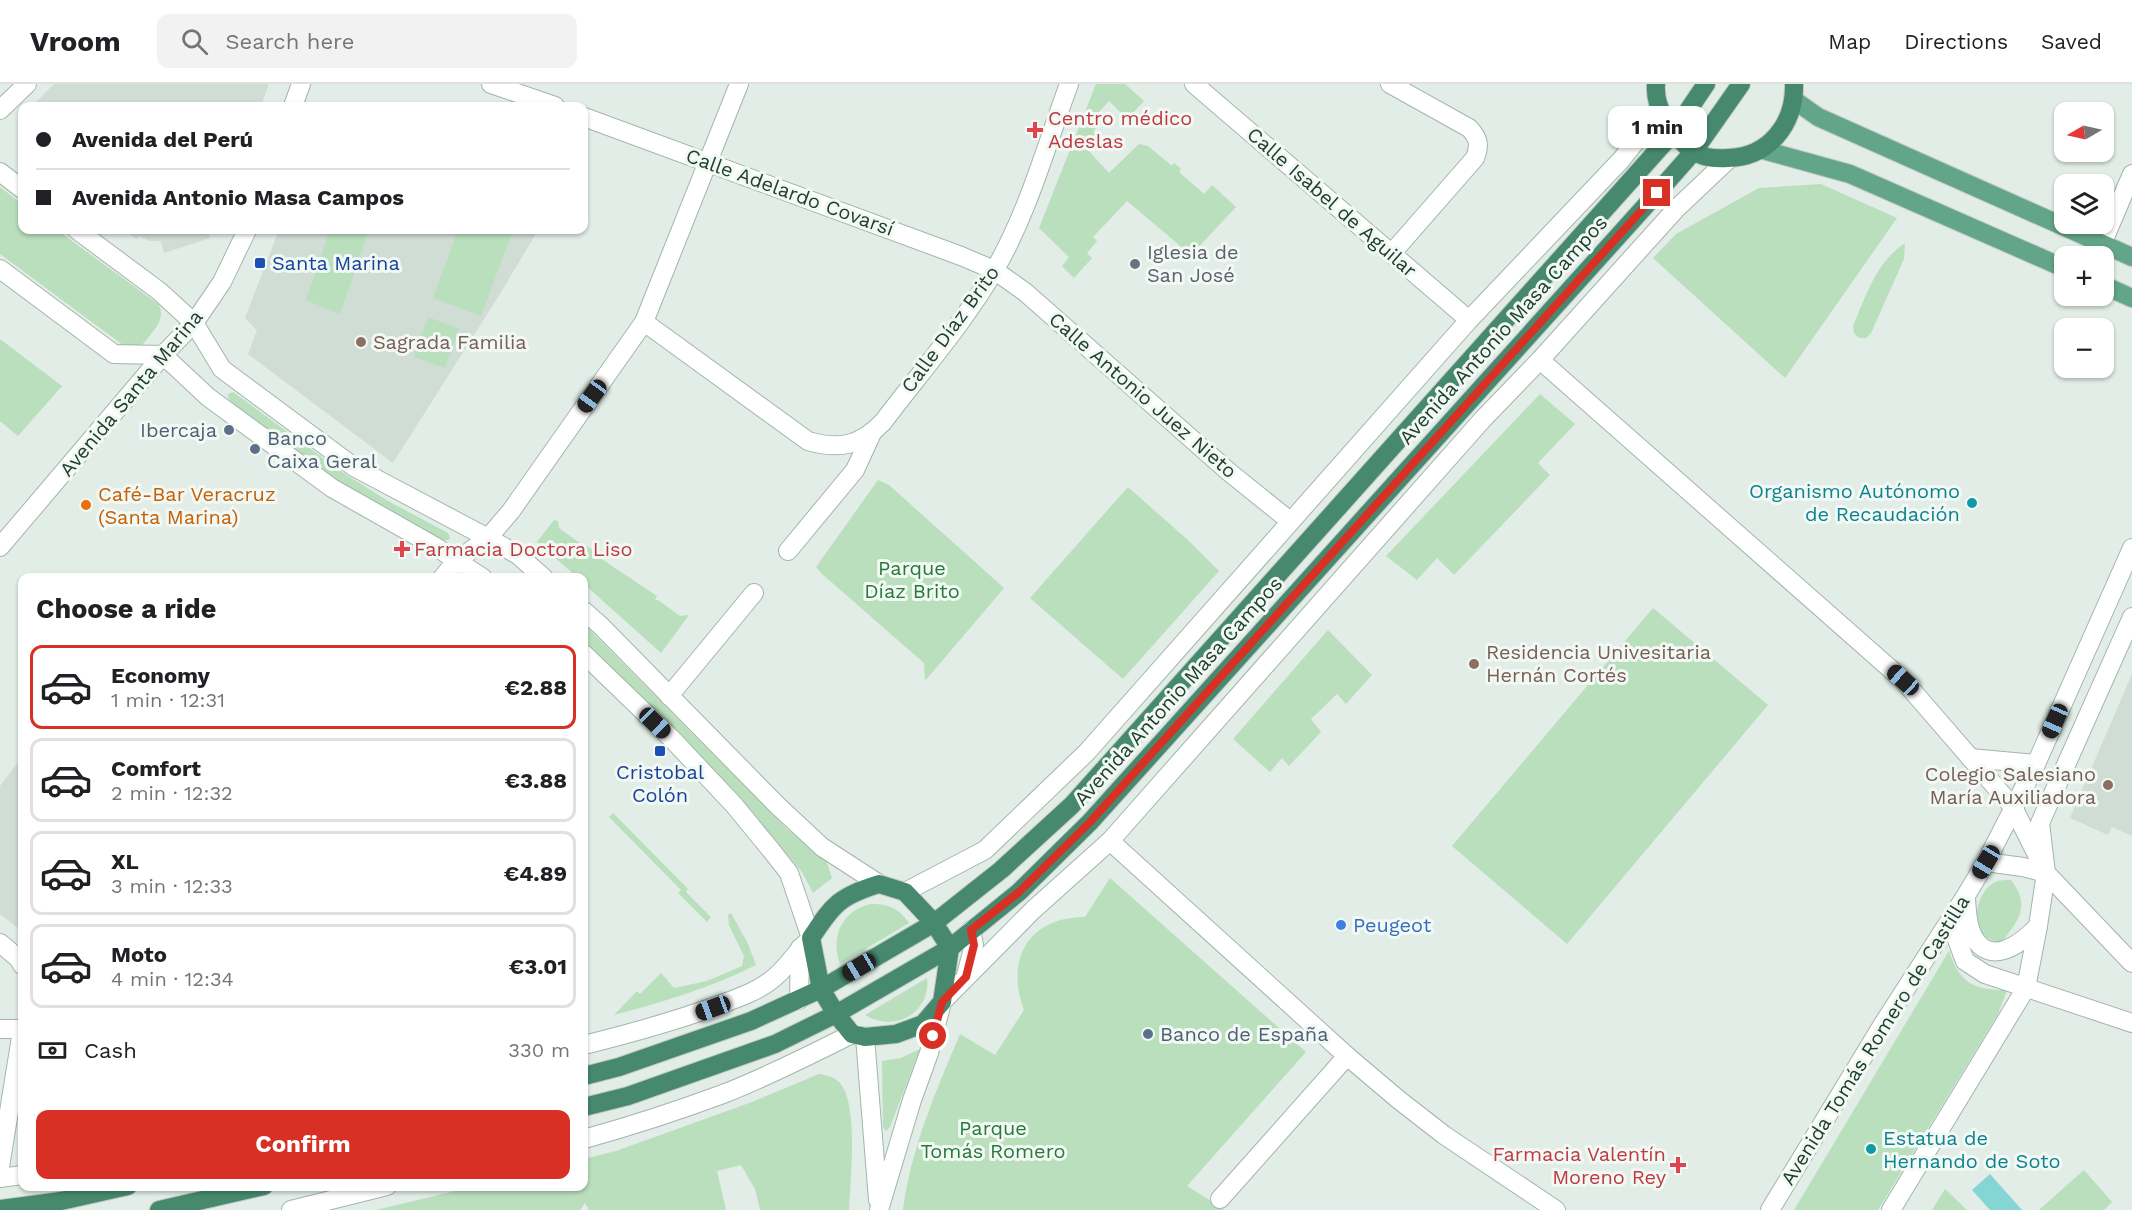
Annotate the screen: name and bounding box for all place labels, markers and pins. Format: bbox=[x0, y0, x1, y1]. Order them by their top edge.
place label: Centro médico Adeslas bbox=[1048, 106, 1192, 153]
marker: Centro médico Adeslas bbox=[1026, 121, 1044, 139]
place label: Iglesia de San José bbox=[1147, 240, 1239, 287]
place label: Santa Marina bbox=[272, 251, 400, 275]
marker: Santa Marina bbox=[253, 256, 267, 270]
marker: Iglesia de San José bbox=[1128, 257, 1142, 271]
place label: Sagrada Familia bbox=[373, 330, 527, 354]
marker: Sagrada Familia bbox=[354, 335, 368, 349]
place label: Ibercaja bbox=[140, 418, 217, 442]
marker: Ibercaja bbox=[222, 423, 236, 437]
place label: Banco Caixa Geral bbox=[267, 426, 377, 473]
marker: Banco Caixa Geral bbox=[248, 442, 262, 456]
place label: Organismo Autónomo de Recaudación bbox=[1749, 479, 1960, 526]
place label: Café-Bar Veracruz (Santa Marina) bbox=[98, 482, 276, 529]
marker: Organismo Autónomo de Recaudación bbox=[1965, 496, 1979, 510]
marker: Café-Bar Veracruz (Santa Marina) bbox=[79, 498, 93, 512]
place label: Farmacia Doctora Liso bbox=[414, 537, 633, 561]
marker: Farmacia Doctora Liso bbox=[395, 542, 409, 556]
place label: Residencia Univesitaria Hernán Cortés bbox=[1486, 640, 1711, 687]
marker: Residencia Univesitaria Hernán Cortés bbox=[1467, 657, 1481, 671]
marker: Cristobal Colón bbox=[653, 744, 667, 758]
place label: Cristobal Colón bbox=[616, 760, 704, 807]
place label: Colegio Salesiano María Auxiliadora bbox=[1925, 762, 2096, 809]
marker: Colegio Salesiano María Auxiliadora bbox=[2101, 778, 2115, 792]
place label: Peugeot bbox=[1353, 913, 1432, 937]
marker: Peugeot bbox=[1334, 918, 1348, 932]
place label: Banco de España bbox=[1160, 1022, 1329, 1046]
marker: Banco de España bbox=[1141, 1027, 1155, 1041]
place label: Estatua de Hernando de Soto bbox=[1883, 1126, 2061, 1173]
place label: Farmacia Valentín Moreno Rey bbox=[1492, 1142, 1667, 1189]
marker: Estatua de Hernando de Soto bbox=[1864, 1142, 1878, 1156]
marker: Farmacia Valentín Moreno Rey bbox=[1671, 1158, 1685, 1172]

